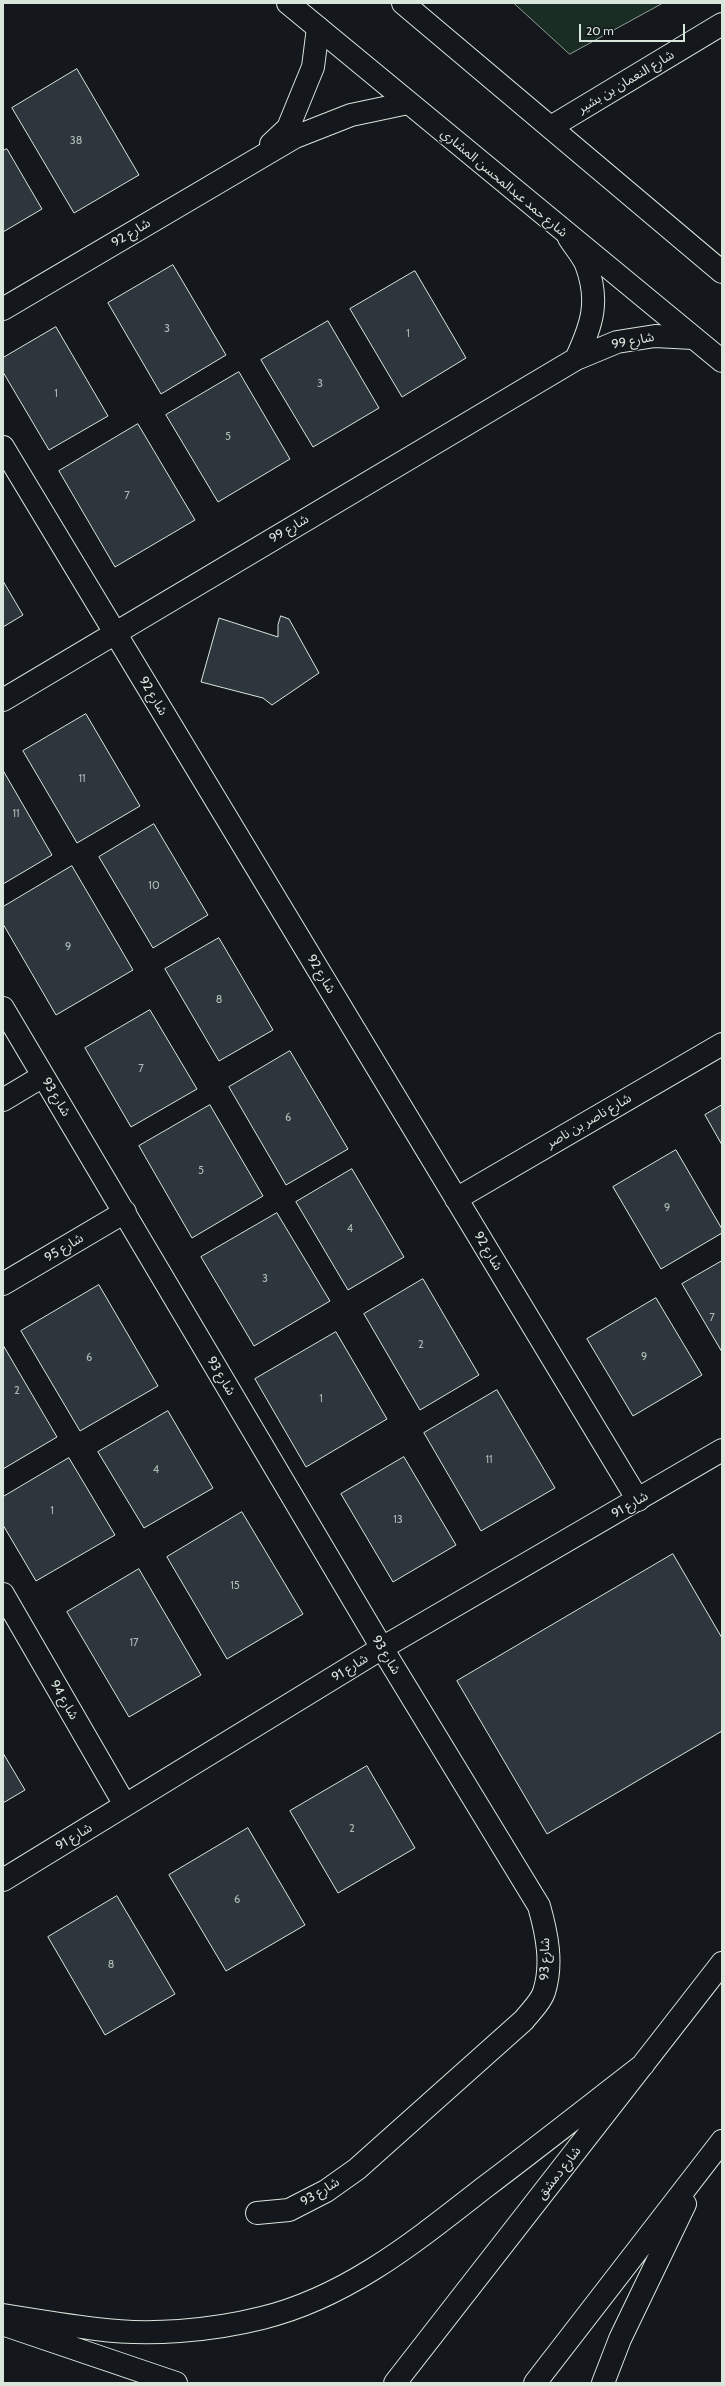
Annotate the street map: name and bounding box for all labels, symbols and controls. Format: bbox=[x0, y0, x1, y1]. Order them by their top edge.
scale bar bbox=[581, 16, 687, 42]
text: 20 m bbox=[586, 23, 614, 38]
street label: شارع النعمان بن بشير bbox=[575, 47, 677, 117]
street label: شارع حمد عبدالمحسن المشاري bbox=[438, 125, 570, 241]
house number: 38 bbox=[70, 134, 82, 148]
street label: شارع 92 bbox=[109, 215, 153, 251]
house number: 3 bbox=[164, 322, 170, 336]
house number: 1 bbox=[406, 327, 410, 341]
street label: شارع 99 bbox=[610, 329, 656, 353]
house number: 3 bbox=[317, 377, 323, 391]
house number: 1 bbox=[54, 387, 58, 401]
house number: 5 bbox=[225, 430, 231, 444]
house number: 7 bbox=[124, 489, 130, 503]
street label: شارع 99 bbox=[267, 511, 311, 547]
street label: شارع 92 bbox=[135, 674, 171, 718]
house number: 11 bbox=[78, 772, 86, 786]
house number: 11 bbox=[12, 807, 20, 821]
house number: 10 bbox=[148, 879, 160, 893]
house number: 9 bbox=[65, 940, 71, 954]
street label: شارع 92 bbox=[303, 952, 339, 996]
house number: 8 bbox=[216, 993, 222, 1007]
house number: 7 bbox=[138, 1062, 144, 1076]
street label: شارع 93 bbox=[38, 1075, 74, 1119]
street label: شارع ناصر بن ناصر bbox=[544, 1090, 634, 1152]
house number: 6 bbox=[285, 1111, 291, 1125]
house number: 5 bbox=[198, 1164, 204, 1178]
house number: 9 bbox=[664, 1201, 670, 1215]
house number: 4 bbox=[347, 1222, 353, 1236]
street label: شارع 92 bbox=[470, 1229, 506, 1273]
street label: شارع 95 bbox=[42, 1230, 86, 1266]
house number: 3 bbox=[262, 1272, 268, 1286]
house number: 7 bbox=[709, 1311, 715, 1325]
house number: 2 bbox=[418, 1338, 424, 1352]
house number: 9 bbox=[641, 1350, 647, 1364]
house number: 6 bbox=[86, 1351, 92, 1365]
street label: شارع 93 bbox=[203, 1354, 239, 1398]
house number: 2 bbox=[14, 1384, 20, 1398]
house number: 1 bbox=[319, 1392, 323, 1406]
house number: 11 bbox=[485, 1453, 493, 1467]
house number: 4 bbox=[153, 1463, 159, 1477]
street label: شارع 91 bbox=[609, 1488, 651, 1522]
house number: 1 bbox=[50, 1504, 54, 1518]
house number: 13 bbox=[393, 1513, 403, 1527]
house number: 15 bbox=[230, 1579, 240, 1593]
street label: شارع 93 bbox=[368, 1633, 404, 1677]
house number: 17 bbox=[129, 1636, 139, 1650]
street label: شارع 91 bbox=[329, 1651, 371, 1685]
street label: شارع 94 bbox=[46, 1677, 82, 1723]
street label: شارع 91 bbox=[53, 1820, 95, 1854]
house number: 2 bbox=[349, 1822, 355, 1836]
house number: 6 bbox=[234, 1893, 240, 1907]
street label: شارع 93 bbox=[537, 1938, 553, 1980]
house number: 8 bbox=[108, 1958, 114, 1972]
street label: شارع دمشق bbox=[534, 2143, 584, 2203]
street label: شارع 93 bbox=[298, 2174, 342, 2210]

